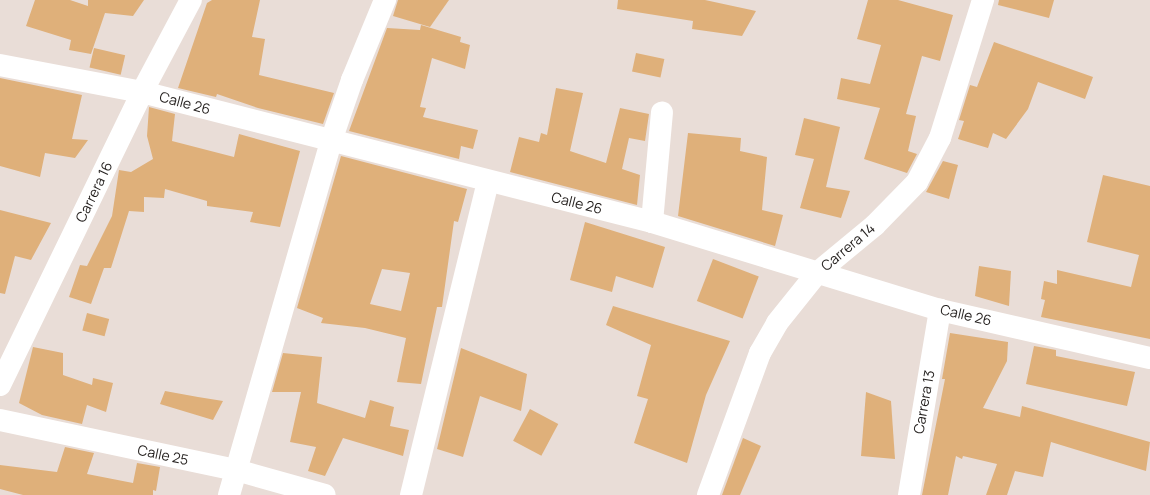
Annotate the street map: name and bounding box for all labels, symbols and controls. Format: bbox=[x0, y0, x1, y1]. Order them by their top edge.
street label: Calle 26 bbox=[158, 88, 212, 118]
street label: Carrera 16 bbox=[72, 159, 116, 225]
street label: Calle 26 bbox=[550, 189, 604, 217]
street label: Carrera 14 bbox=[818, 220, 878, 274]
street label: Calle 26 bbox=[939, 301, 993, 329]
street label: Carrera 13 bbox=[910, 369, 938, 435]
street label: Calle 25 bbox=[136, 441, 190, 469]

